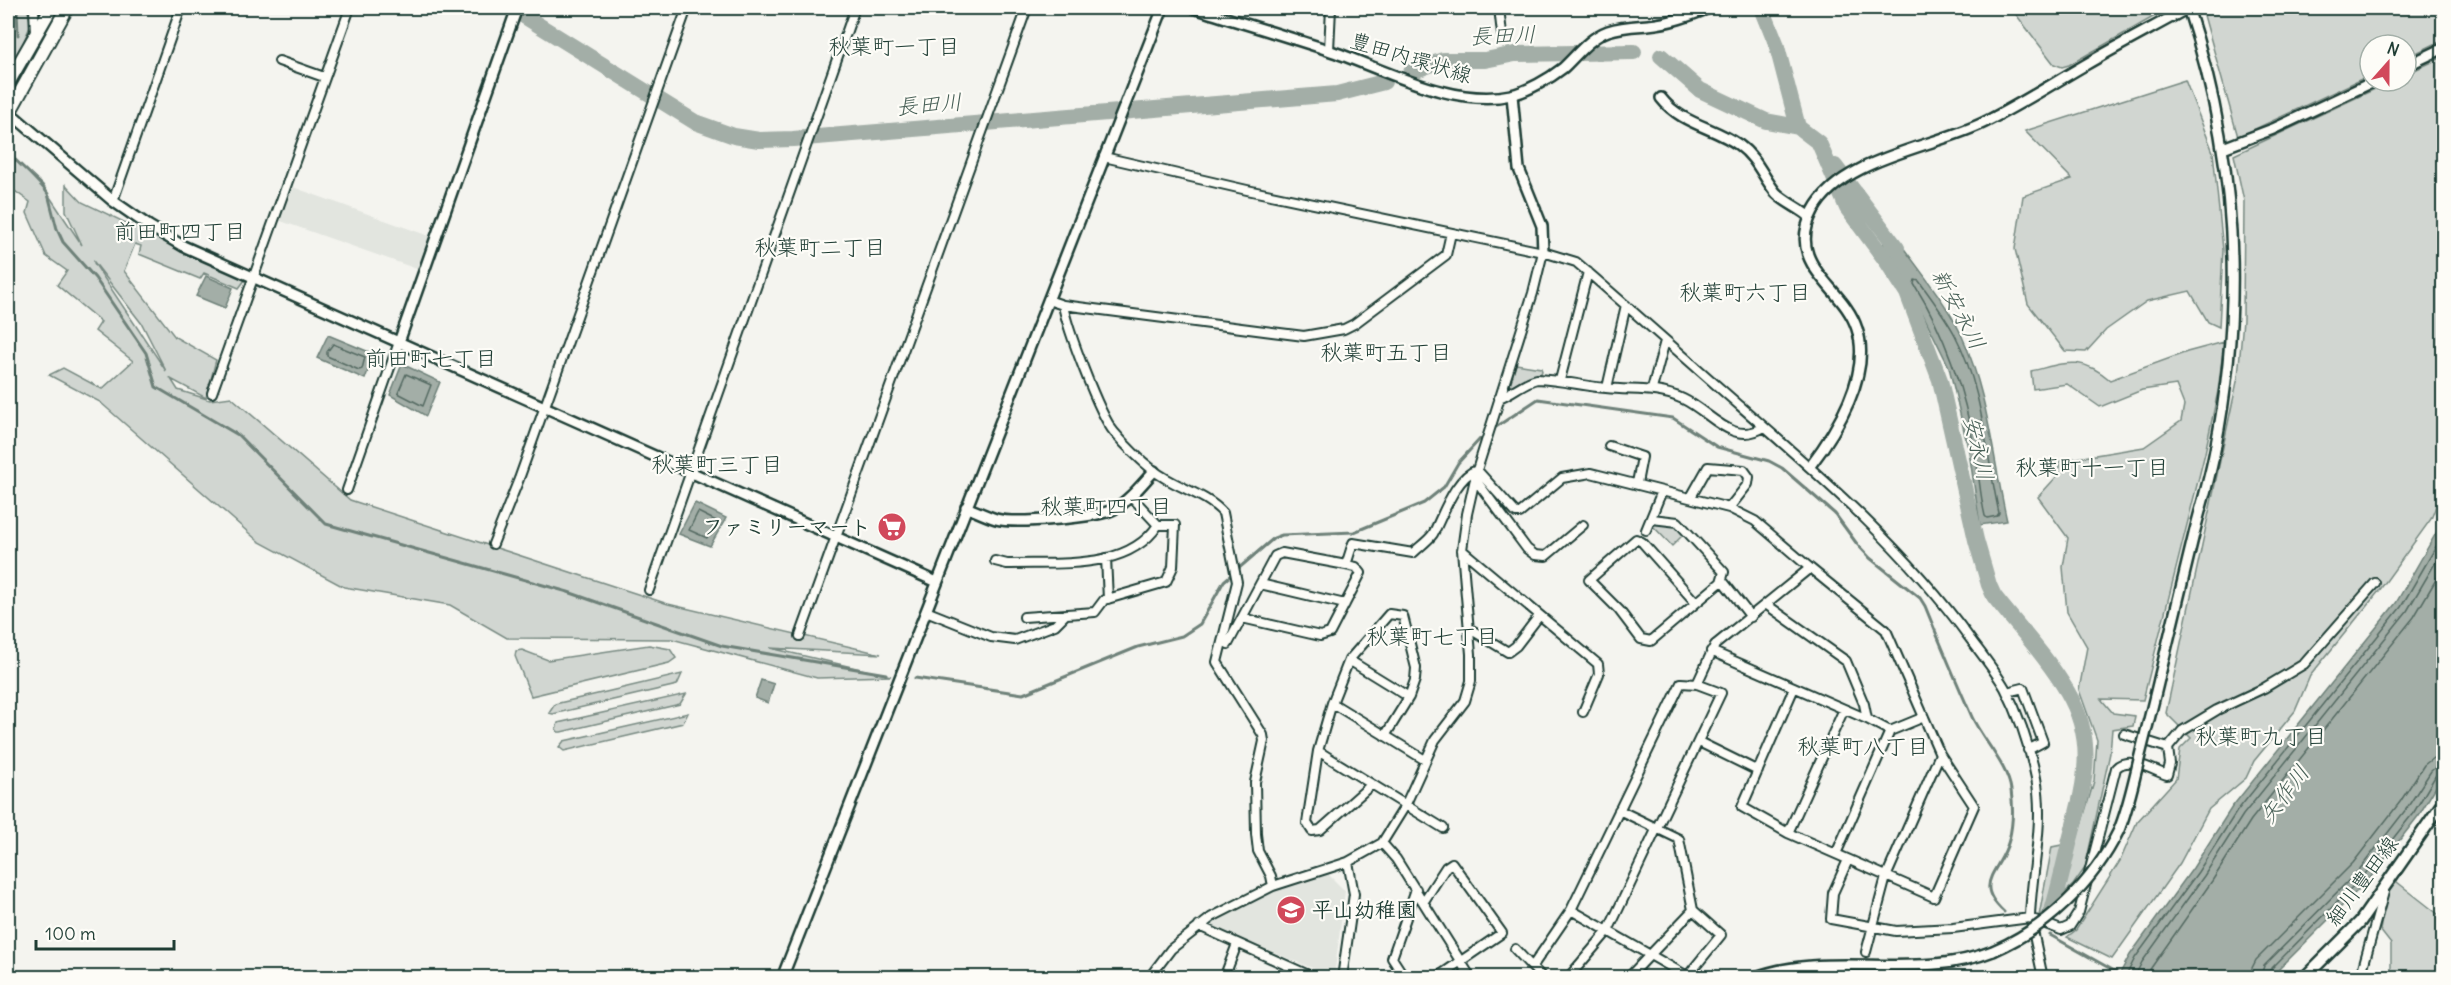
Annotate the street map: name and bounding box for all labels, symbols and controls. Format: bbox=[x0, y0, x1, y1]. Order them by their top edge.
water label: 長田川 bbox=[1470, 20, 1536, 50]
street label: 豊田内環状線 bbox=[1347, 26, 1475, 89]
district label: 秋葉町一丁目 bbox=[828, 32, 960, 60]
north arrow bbox=[2358, 33, 2418, 93]
text: N bbox=[2385, 38, 2402, 60]
water label: 長田川 bbox=[895, 87, 963, 121]
district label: 前田町四丁目 bbox=[114, 217, 246, 245]
district label: 秋葉町二丁目 bbox=[754, 233, 886, 261]
water label: 新安永川 bbox=[1926, 264, 1992, 354]
district label: 秋葉町六丁目 bbox=[1679, 278, 1811, 306]
district label: 秋葉町五丁目 bbox=[1320, 338, 1452, 366]
district label: 前田町七丁目 bbox=[365, 344, 497, 372]
water label: 安永川 bbox=[1958, 413, 2000, 483]
district label: 秋葉町三丁目 bbox=[651, 450, 783, 478]
district label: 秋葉町十一丁目 bbox=[2015, 453, 2169, 481]
district label: 秋葉町四丁目 bbox=[1040, 492, 1172, 520]
supermarket icon: ファミリーマート bbox=[876, 511, 908, 543]
place label: ファミリーマート bbox=[702, 513, 871, 540]
district label: 秋葉町七丁目 bbox=[1366, 622, 1498, 650]
district label: 秋葉町九丁目 bbox=[2195, 722, 2327, 750]
district label: 秋葉町八丁目 bbox=[1797, 732, 1929, 760]
water label: 矢作川 bbox=[2253, 759, 2315, 829]
street label: 細川豊田線 bbox=[2319, 831, 2404, 931]
school or university icon: 平山幼稚園 bbox=[1275, 894, 1307, 926]
place label: 平山幼稚園 bbox=[1312, 896, 1417, 923]
scale bar bbox=[36, 913, 174, 951]
text: 100 m bbox=[45, 922, 96, 945]

